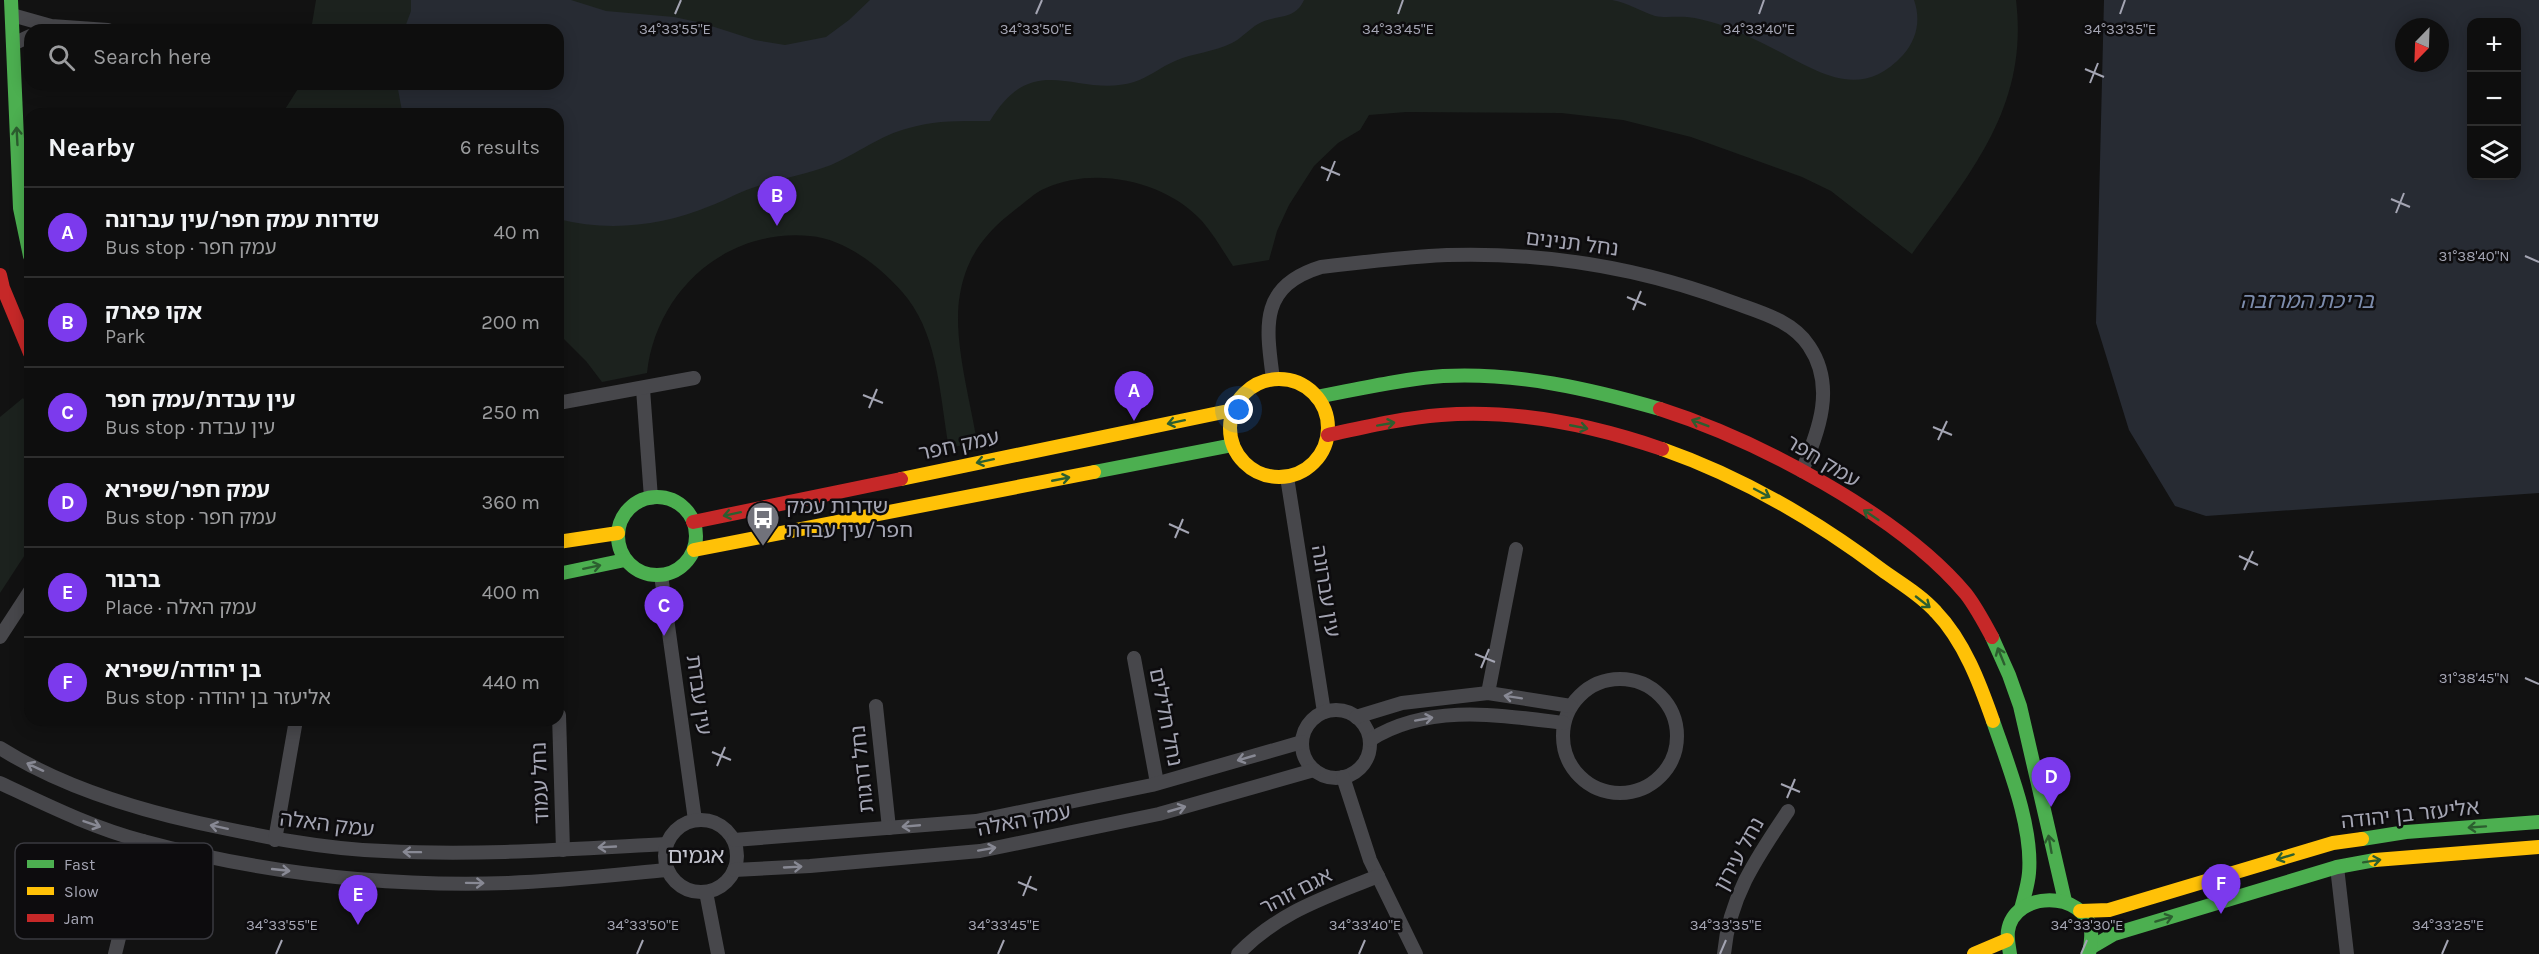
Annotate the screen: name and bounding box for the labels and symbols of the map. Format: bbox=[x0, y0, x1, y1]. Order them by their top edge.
north arrow bbox=[2395, 18, 2449, 72]
text: 34°33'55"E bbox=[639, 20, 711, 38]
text: 34°33'50"E bbox=[1000, 20, 1072, 38]
text: 34°33'45"E bbox=[1362, 20, 1434, 38]
text: 34°33'40"E bbox=[1723, 20, 1795, 38]
text: 34°33'35"E bbox=[2084, 20, 2156, 38]
one-way arrow bbox=[11, 126, 22, 146]
pin: B bbox=[758, 176, 796, 226]
street label: נחל תנינים bbox=[1524, 225, 1620, 261]
text: 31°38'40"N bbox=[2438, 247, 2510, 265]
water label: בריכת המרזבה bbox=[2240, 288, 2374, 314]
pin: A bbox=[1114, 372, 1154, 421]
your location bbox=[1224, 395, 1253, 424]
one-way arrow bbox=[1691, 416, 1710, 427]
one-way arrow bbox=[1167, 417, 1186, 428]
one-way arrow bbox=[1375, 418, 1395, 429]
one-way arrow bbox=[1569, 422, 1588, 433]
street label: עמק חפר bbox=[916, 425, 1002, 465]
street label: עמק חפר bbox=[1782, 430, 1864, 492]
one-way arrow bbox=[976, 456, 995, 468]
one-way arrow bbox=[1050, 473, 1070, 484]
one-way arrow bbox=[1752, 488, 1770, 499]
place label: שדרות עמק חפר/עין עבדת bbox=[786, 494, 913, 542]
bus stop icon: שדרות עמק חפר/עין עבדת bbox=[745, 500, 781, 547]
one-way arrow bbox=[723, 508, 742, 520]
one-way arrow bbox=[1863, 509, 1880, 521]
street label: עין עברונה bbox=[1307, 543, 1345, 639]
one-way arrow bbox=[582, 561, 601, 573]
pin: C bbox=[644, 586, 684, 636]
one-way arrow bbox=[1914, 595, 1930, 608]
one-way arrow bbox=[1995, 647, 2006, 666]
street label: עין עבדת bbox=[682, 653, 716, 737]
street label: נחל חלילים bbox=[1145, 666, 1187, 768]
text: 31°38'45"N bbox=[2439, 669, 2509, 687]
one-way arrow bbox=[1504, 692, 1523, 703]
one-way arrow bbox=[1414, 713, 1433, 724]
street label: נחל דרגות bbox=[845, 724, 879, 814]
street label: נחל עמוד bbox=[527, 742, 553, 824]
one-way arrow bbox=[1237, 753, 1256, 764]
pin: D bbox=[2032, 758, 2070, 807]
one-way arrow bbox=[26, 760, 44, 772]
street label: אליעזר בן יהודה bbox=[2340, 795, 2480, 833]
street label: עמק האלה bbox=[975, 799, 1073, 841]
one-way arrow bbox=[1168, 803, 1187, 814]
street label: עמק האלה bbox=[278, 806, 376, 842]
street label: נחל עירון bbox=[1709, 813, 1769, 895]
one-way arrow bbox=[82, 819, 101, 830]
one-way arrow bbox=[210, 821, 229, 833]
one-way arrow bbox=[902, 821, 922, 832]
one-way arrow bbox=[2467, 822, 2487, 833]
one-way arrow bbox=[2044, 835, 2055, 855]
one-way arrow bbox=[598, 842, 618, 853]
legend bbox=[15, 843, 213, 939]
district label: אגמים bbox=[667, 843, 725, 869]
one-way arrow bbox=[976, 843, 996, 854]
one-way arrow bbox=[403, 846, 423, 858]
one-way arrow bbox=[2276, 852, 2295, 863]
text: Fast bbox=[64, 855, 95, 874]
one-way arrow bbox=[2361, 855, 2381, 866]
one-way arrow bbox=[782, 862, 802, 873]
street label: אגם זוהר bbox=[1256, 863, 1336, 919]
pin: F bbox=[2202, 864, 2240, 914]
one-way arrow bbox=[271, 865, 290, 876]
pin: E bbox=[338, 876, 378, 925]
one-way arrow bbox=[465, 877, 485, 888]
text: Slow bbox=[64, 882, 99, 901]
text: Jam bbox=[64, 909, 94, 928]
one-way arrow bbox=[2154, 913, 2173, 924]
text: 34°33'55"E bbox=[246, 916, 318, 934]
text: 34°33'50"E bbox=[607, 916, 679, 934]
text: 34°33'45"E bbox=[968, 916, 1040, 934]
text: 34°33'40"E bbox=[1329, 916, 1401, 934]
text: 34°33'35"E bbox=[1690, 916, 1762, 934]
text: 34°33'30"E bbox=[2051, 916, 2123, 934]
text: 34°33'25"E bbox=[2412, 916, 2484, 934]

